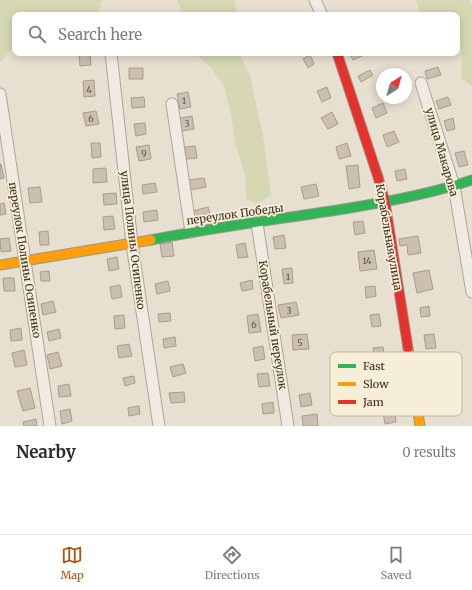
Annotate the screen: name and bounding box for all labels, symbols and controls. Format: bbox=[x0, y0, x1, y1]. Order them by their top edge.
search box bbox=[12, 12, 460, 56]
icon: search bbox=[26, 23, 48, 45]
text: Search here bbox=[58, 25, 142, 44]
north arrow bbox=[376, 68, 412, 104]
house number: 4 bbox=[86, 84, 92, 95]
house number: 1 bbox=[182, 95, 186, 106]
street label: улица Макарова bbox=[423, 106, 461, 198]
house number: 6 bbox=[88, 113, 94, 124]
house number: 3 bbox=[184, 118, 190, 129]
house number: 9 bbox=[141, 148, 147, 159]
street label: улица Полины Осипенко bbox=[118, 170, 149, 311]
street label: переулок Полины Осипенко bbox=[6, 181, 44, 340]
street label: Корабельная улица bbox=[373, 182, 405, 292]
street label: переулок Победы bbox=[185, 200, 285, 228]
house number: 14 bbox=[362, 255, 372, 266]
street label: Корабельный переулок bbox=[256, 259, 290, 391]
house number: 1 bbox=[286, 271, 290, 282]
house number: 3 bbox=[286, 305, 292, 316]
house number: 6 bbox=[251, 319, 257, 330]
house number: 5 bbox=[297, 337, 303, 348]
legend bbox=[330, 352, 462, 416]
text: Fast bbox=[363, 359, 386, 373]
text: Slow bbox=[363, 377, 389, 391]
text: Jam bbox=[362, 395, 384, 409]
text: Nearby bbox=[16, 441, 76, 463]
text: 0 results bbox=[402, 444, 456, 461]
tab: Map bbox=[60, 544, 84, 582]
tab: Directions bbox=[205, 544, 260, 582]
tab: Saved bbox=[380, 544, 412, 582]

